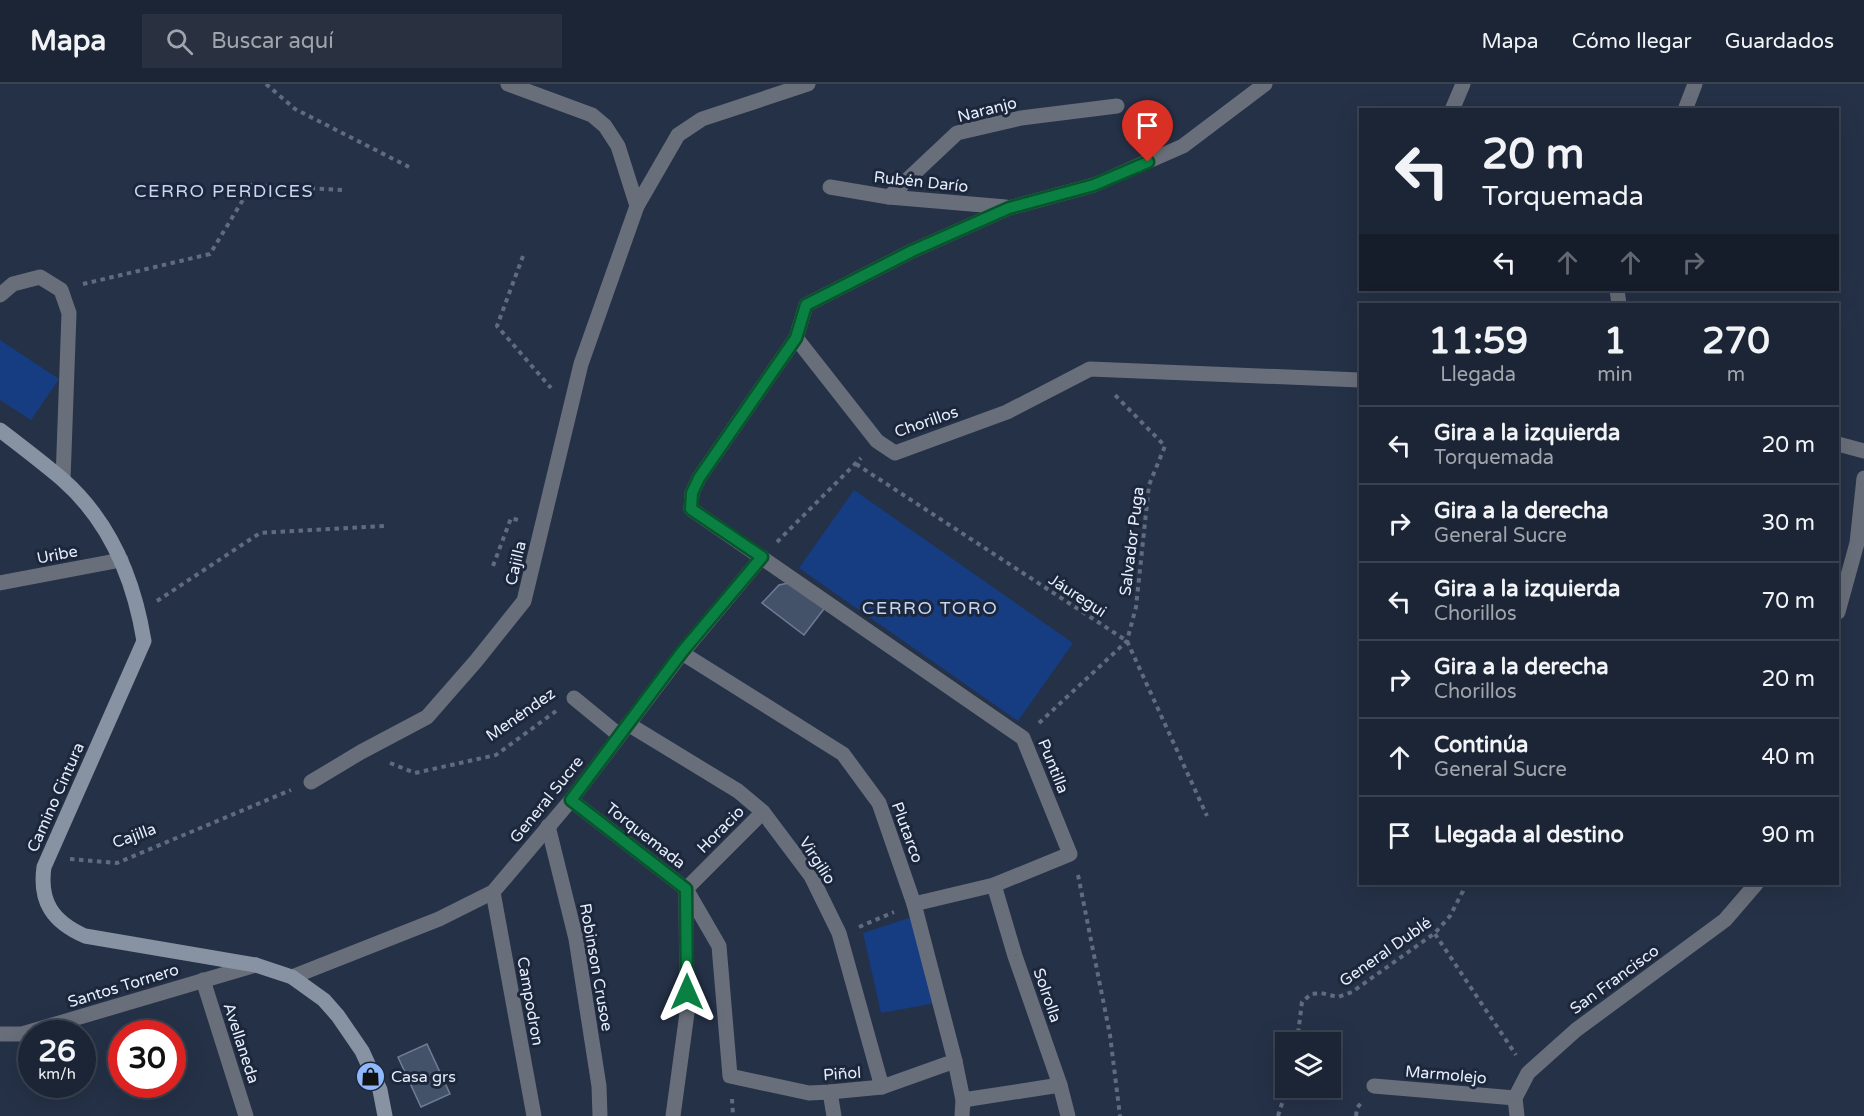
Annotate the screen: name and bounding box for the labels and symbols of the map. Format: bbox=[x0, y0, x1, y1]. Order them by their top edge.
street label: Naranjo bbox=[955, 93, 1019, 127]
pin bbox=[1122, 100, 1173, 162]
street label: Rubén Darío bbox=[873, 167, 969, 197]
district label: CERRO PERDICES bbox=[134, 180, 314, 202]
street label: Chorillos bbox=[892, 402, 961, 442]
street label: Salvador Puga bbox=[1115, 485, 1149, 597]
street label: Cajilla bbox=[501, 539, 531, 587]
street label: Uribe bbox=[35, 541, 79, 569]
street label: Jáuregui bbox=[1045, 570, 1110, 622]
district label: CERRO TORO bbox=[862, 597, 998, 619]
street label: Menéndez bbox=[482, 684, 559, 746]
street label: Puntilla bbox=[1033, 736, 1073, 797]
street label: Camino Cintura bbox=[23, 739, 89, 855]
street label: General Sucre bbox=[506, 752, 588, 847]
street label: Torquemada bbox=[601, 798, 689, 873]
street label: Plutarco bbox=[887, 799, 927, 866]
street label: Horacio bbox=[693, 802, 749, 858]
street label: Cajilla bbox=[110, 819, 159, 853]
street label: Virgilio bbox=[794, 833, 840, 888]
street label: Robinson Crusoe bbox=[575, 902, 617, 1033]
street label: General Dublé bbox=[1336, 913, 1436, 991]
street label: San Francisco bbox=[1566, 941, 1663, 1019]
street label: Campodron bbox=[512, 955, 548, 1047]
street label: Santos Tornero bbox=[65, 960, 181, 1012]
position arrow bbox=[655, 960, 719, 1024]
street label: Solrolla bbox=[1028, 966, 1066, 1025]
street label: Avellaneda bbox=[219, 1000, 263, 1086]
speed limit sign: 30 bbox=[108, 1020, 186, 1098]
shop icon: Casa grs bbox=[354, 1060, 386, 1092]
street label: Marmolejo bbox=[1404, 1061, 1488, 1089]
street label: Piñol bbox=[822, 1063, 862, 1085]
place label: Casa grs bbox=[391, 1067, 456, 1087]

